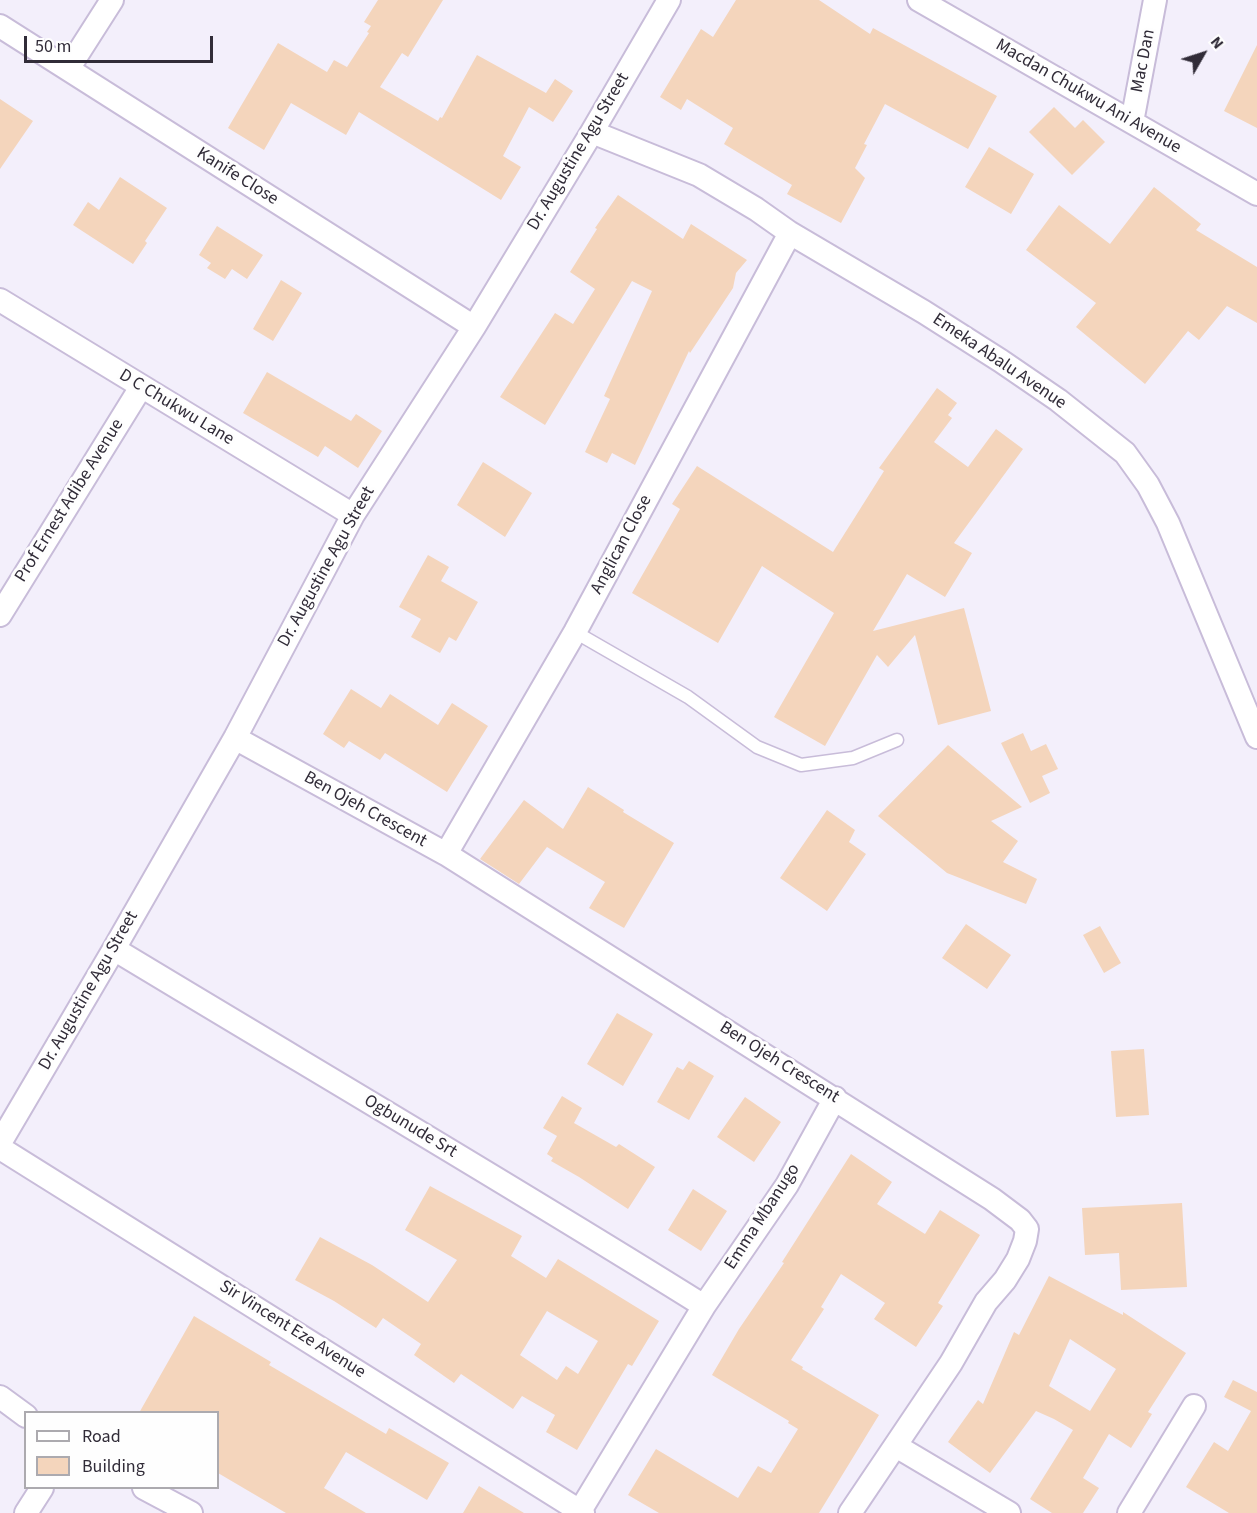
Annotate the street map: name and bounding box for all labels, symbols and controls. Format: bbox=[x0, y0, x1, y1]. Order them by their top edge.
scale bar bbox=[27, 24, 216, 62]
north arrow bbox=[1173, 24, 1233, 84]
street label: Mac Dan bbox=[1127, 28, 1161, 94]
text: N bbox=[1205, 32, 1229, 54]
text: 50 m bbox=[35, 34, 71, 59]
street label: Macdan Chukwu Ani Avenue bbox=[991, 35, 1185, 159]
street label: Dr. Augustine Agu Street bbox=[523, 69, 635, 235]
street label: Kanife Close bbox=[192, 143, 282, 211]
street label: Emeka Abalu Avenue bbox=[928, 309, 1070, 415]
street label: D C Chukwu Lane bbox=[115, 365, 237, 451]
street label: Prof Ernest Adibe Avenue bbox=[11, 415, 129, 587]
street label: Dr. Augustine Agu Street bbox=[274, 483, 380, 651]
street label: Anglican Close bbox=[587, 492, 657, 598]
street label: Ben Ojeh Crescent bbox=[300, 767, 430, 853]
street label: Dr. Augustine Agu Street bbox=[35, 908, 143, 1074]
street label: Ben Ojeh Crescent bbox=[715, 1017, 843, 1109]
street label: Ogbunude Srt bbox=[359, 1091, 461, 1163]
street label: Emma Mbanugo bbox=[721, 1160, 805, 1274]
street label: Sir Vincent Eze Avenue bbox=[215, 1276, 369, 1384]
legend bbox=[24, 1411, 219, 1489]
text: Road bbox=[82, 1424, 121, 1449]
text: Building bbox=[82, 1454, 145, 1479]

